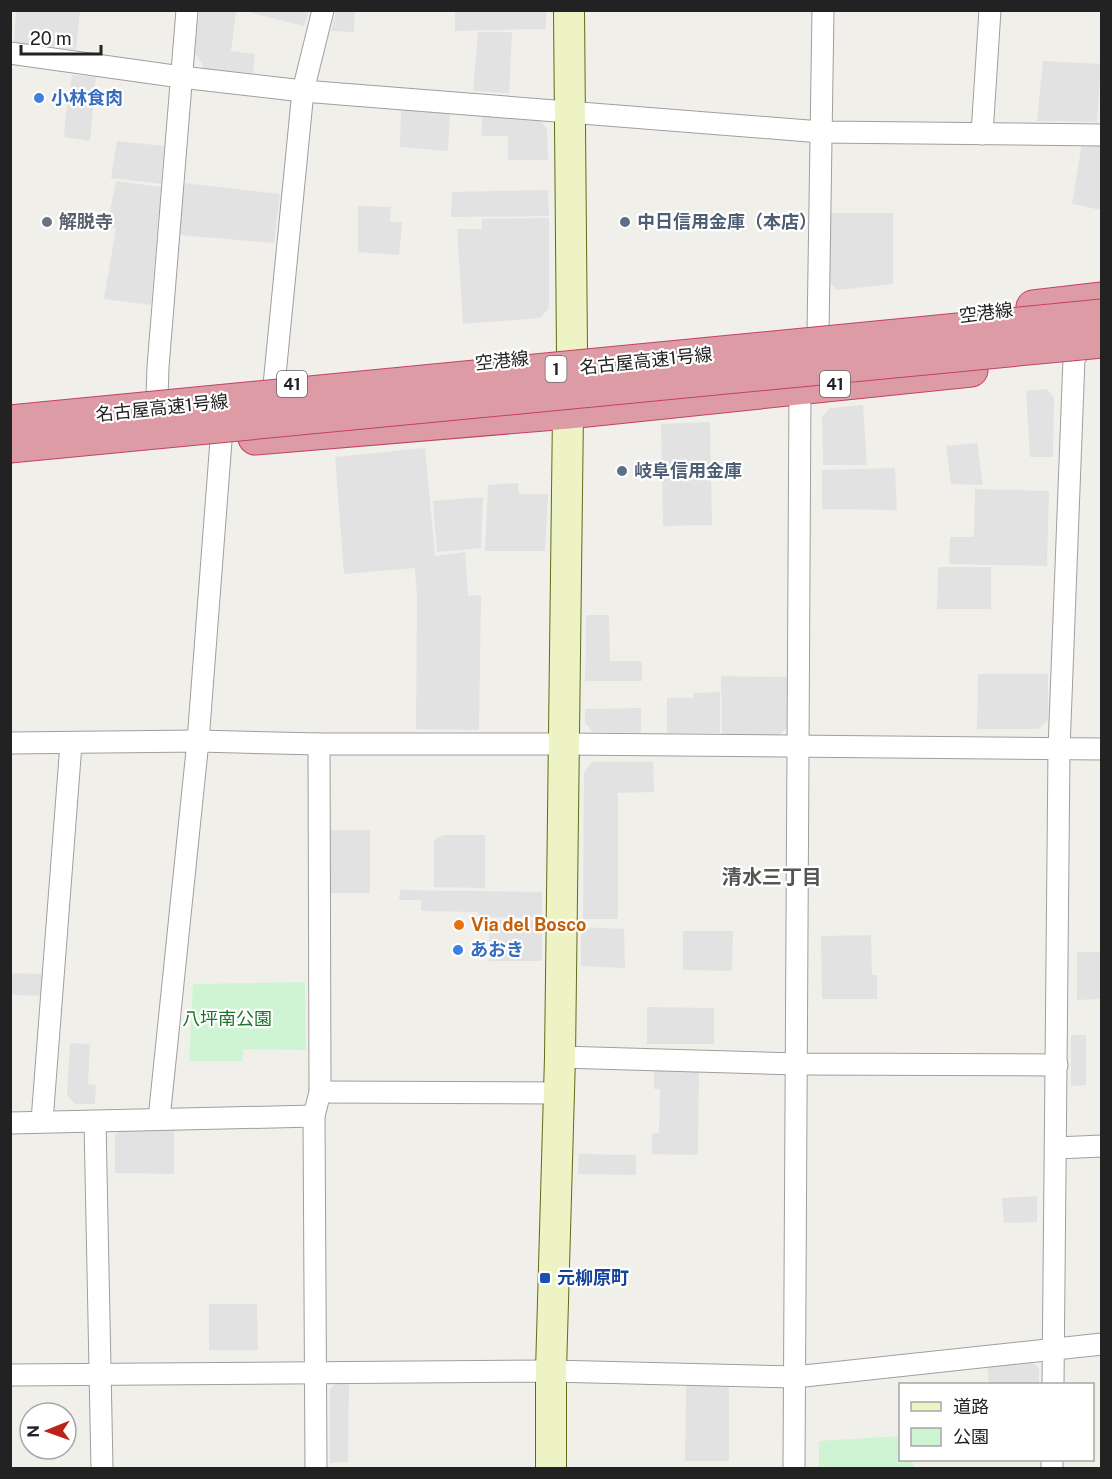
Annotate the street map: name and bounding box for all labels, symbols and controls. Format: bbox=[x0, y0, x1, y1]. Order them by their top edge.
scale bar bbox=[21, 18, 100, 56]
text: 20 m bbox=[30, 28, 72, 49]
place label: 小林食肉 bbox=[51, 87, 123, 108]
marker: 小林食肉 bbox=[32, 91, 46, 105]
place label: 解脱寺 bbox=[59, 211, 113, 232]
place label: 中日信用金庫（本店） bbox=[637, 211, 817, 232]
marker: 解脱寺 bbox=[40, 215, 54, 229]
marker: 中日信用金庫（本店） bbox=[618, 215, 632, 229]
street label: 空港線 bbox=[958, 299, 1014, 326]
street label: 名古屋高速1号線 bbox=[579, 343, 713, 378]
street label: 空港線 bbox=[474, 347, 530, 374]
road number: 1 bbox=[546, 356, 566, 382]
road number: 41 bbox=[277, 371, 307, 397]
road number: 41 bbox=[820, 371, 850, 397]
street label: 名古屋高速1号線 bbox=[95, 390, 229, 425]
place label: 岐阜信用金庫 bbox=[634, 460, 742, 481]
marker: 岐阜信用金庫 bbox=[615, 464, 629, 478]
district label: 清水三丁目 bbox=[722, 865, 822, 889]
place label: Via del Bosco bbox=[471, 914, 586, 935]
marker: Via del Bosco bbox=[452, 918, 466, 932]
place label: あおき bbox=[470, 939, 524, 960]
marker: あおき bbox=[451, 943, 465, 957]
park label: 八坪南公園 bbox=[182, 1008, 272, 1029]
place label: 元柳原町 bbox=[557, 1267, 629, 1288]
marker: 元柳原町 bbox=[538, 1271, 552, 1285]
legend bbox=[899, 1383, 1094, 1461]
text: 道路 bbox=[953, 1396, 989, 1417]
north arrow bbox=[18, 1401, 78, 1461]
text: N bbox=[24, 1425, 43, 1438]
text: 公園 bbox=[953, 1426, 989, 1447]

